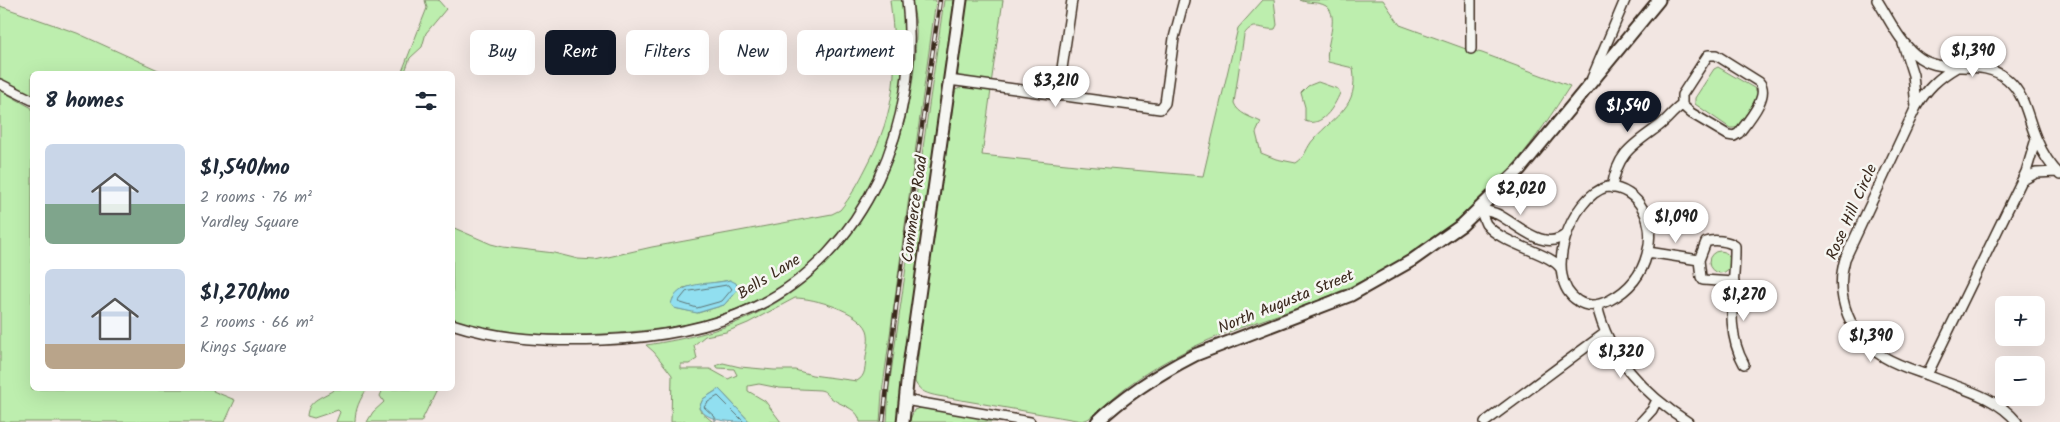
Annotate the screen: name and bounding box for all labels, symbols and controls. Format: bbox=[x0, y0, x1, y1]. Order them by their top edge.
chip: Buy bbox=[470, 30, 535, 75]
chip: Rent bbox=[545, 30, 616, 75]
chip: Filters bbox=[626, 30, 709, 75]
chip: New bbox=[719, 30, 787, 75]
chip: Apartment bbox=[797, 30, 913, 75]
pin: $1,390 bbox=[1932, 36, 2014, 78]
text: $1,390 bbox=[1951, 39, 1995, 64]
pin: $3,210 bbox=[1015, 66, 1097, 108]
text: $3,210 bbox=[1034, 69, 1078, 94]
text: 8 homes bbox=[45, 85, 124, 118]
icon: filters bbox=[412, 87, 440, 115]
pin: $1,540 bbox=[1587, 90, 1669, 133]
text: $1,540 bbox=[1606, 94, 1650, 119]
text: $1,540/mo bbox=[200, 152, 290, 185]
street label: Commerce Road bbox=[895, 153, 935, 264]
street label: Rose Hill Circle bbox=[1820, 160, 1884, 264]
icon: home bbox=[85, 164, 145, 224]
pin: $2,020 bbox=[1480, 174, 1562, 216]
text: $2,020 bbox=[1497, 177, 1545, 202]
text: 2 rooms · 76 m² bbox=[200, 185, 312, 210]
pin: $1,090 bbox=[1635, 202, 1717, 244]
text: $1,090 bbox=[1654, 205, 1698, 230]
text: Yardley Square bbox=[200, 210, 299, 235]
street label: Bells Lane bbox=[733, 248, 805, 306]
street label: North Augusta Street bbox=[1214, 263, 1359, 341]
text: $1,270/mo bbox=[200, 277, 290, 310]
pin: $1,270 bbox=[1703, 280, 1785, 322]
text: $1,270 bbox=[1722, 283, 1766, 308]
icon: home bbox=[85, 289, 145, 349]
map controls bbox=[1995, 296, 2045, 406]
button: + bbox=[1995, 296, 2045, 346]
text: 2 rooms · 66 m² bbox=[200, 310, 314, 335]
pin: $1,390 bbox=[1830, 320, 1912, 363]
text: $1,390 bbox=[1849, 324, 1893, 349]
text: Kings Square bbox=[200, 335, 286, 360]
pin: $1,320 bbox=[1580, 336, 1662, 379]
text: $1,320 bbox=[1599, 340, 1643, 365]
button: − bbox=[1995, 356, 2045, 406]

